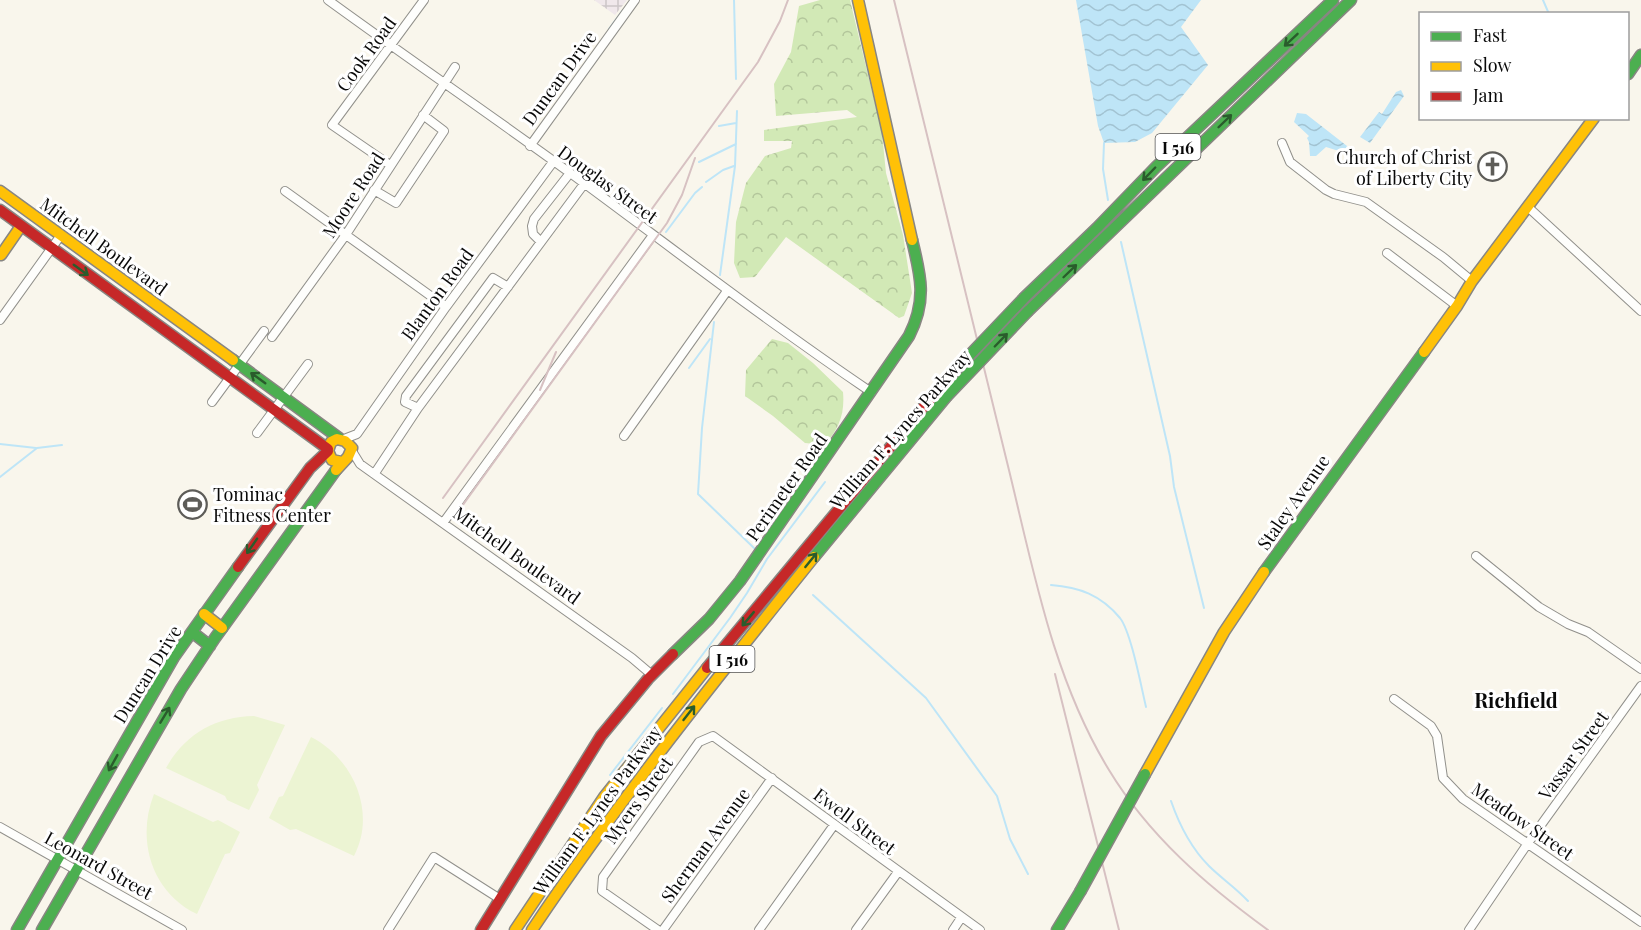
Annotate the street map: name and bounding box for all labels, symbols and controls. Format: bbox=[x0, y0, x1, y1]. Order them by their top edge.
street label: Cook Road bbox=[331, 11, 402, 96]
legend bbox=[1419, 12, 1629, 120]
text: Fast bbox=[1473, 23, 1507, 47]
street label: Duncan Drive bbox=[517, 26, 601, 130]
one-way arrow bbox=[1283, 33, 1298, 47]
text: Slow bbox=[1473, 53, 1511, 77]
text: Jam bbox=[1472, 83, 1503, 107]
one-way arrow bbox=[1218, 114, 1233, 128]
road number: I 516 bbox=[1156, 134, 1200, 160]
street label: Douglas Street bbox=[553, 140, 663, 229]
place label: Church of Christ of Liberty City bbox=[1336, 145, 1473, 190]
street label: Moore Road bbox=[316, 147, 390, 242]
church icon: Church of Christ of Liberty City bbox=[1477, 151, 1509, 183]
one-way arrow bbox=[1142, 167, 1156, 182]
street label: Mitchell Boulevard bbox=[36, 192, 173, 301]
street label: Blanton Road bbox=[395, 243, 479, 345]
one-way arrow bbox=[73, 263, 89, 276]
one-way arrow bbox=[1062, 264, 1077, 278]
one-way arrow bbox=[994, 332, 1008, 347]
street label: William F. Lynes Parkway bbox=[823, 344, 976, 515]
one-way arrow bbox=[251, 372, 267, 384]
street label: Perimeter Road bbox=[740, 428, 832, 546]
street label: Staley Avenue bbox=[1251, 450, 1335, 554]
place label: Tominac Fitness Center bbox=[213, 482, 331, 527]
sports icon: Tominac Fitness Center bbox=[176, 488, 208, 520]
street label: Mitchell Boulevard bbox=[449, 501, 586, 610]
one-way arrow bbox=[246, 537, 258, 553]
one-way arrow bbox=[804, 553, 817, 569]
one-way arrow bbox=[741, 611, 754, 627]
street label: Duncan Drive bbox=[107, 620, 187, 728]
road number: I 516 bbox=[710, 646, 754, 672]
district label: Richfield bbox=[1474, 686, 1558, 713]
one-way arrow bbox=[683, 705, 696, 721]
street label: Vassar Street bbox=[1532, 705, 1614, 805]
one-way arrow bbox=[160, 707, 172, 724]
street label: William F. Lynes Parkway bbox=[527, 720, 667, 900]
street label: Myers Street bbox=[598, 751, 678, 848]
one-way arrow bbox=[107, 753, 118, 771]
street label: Meadow Street bbox=[1467, 777, 1579, 866]
street label: Ewell Street bbox=[809, 782, 901, 860]
street label: Sherman Avenue bbox=[655, 783, 755, 907]
street label: Leonard Street bbox=[41, 825, 158, 905]

